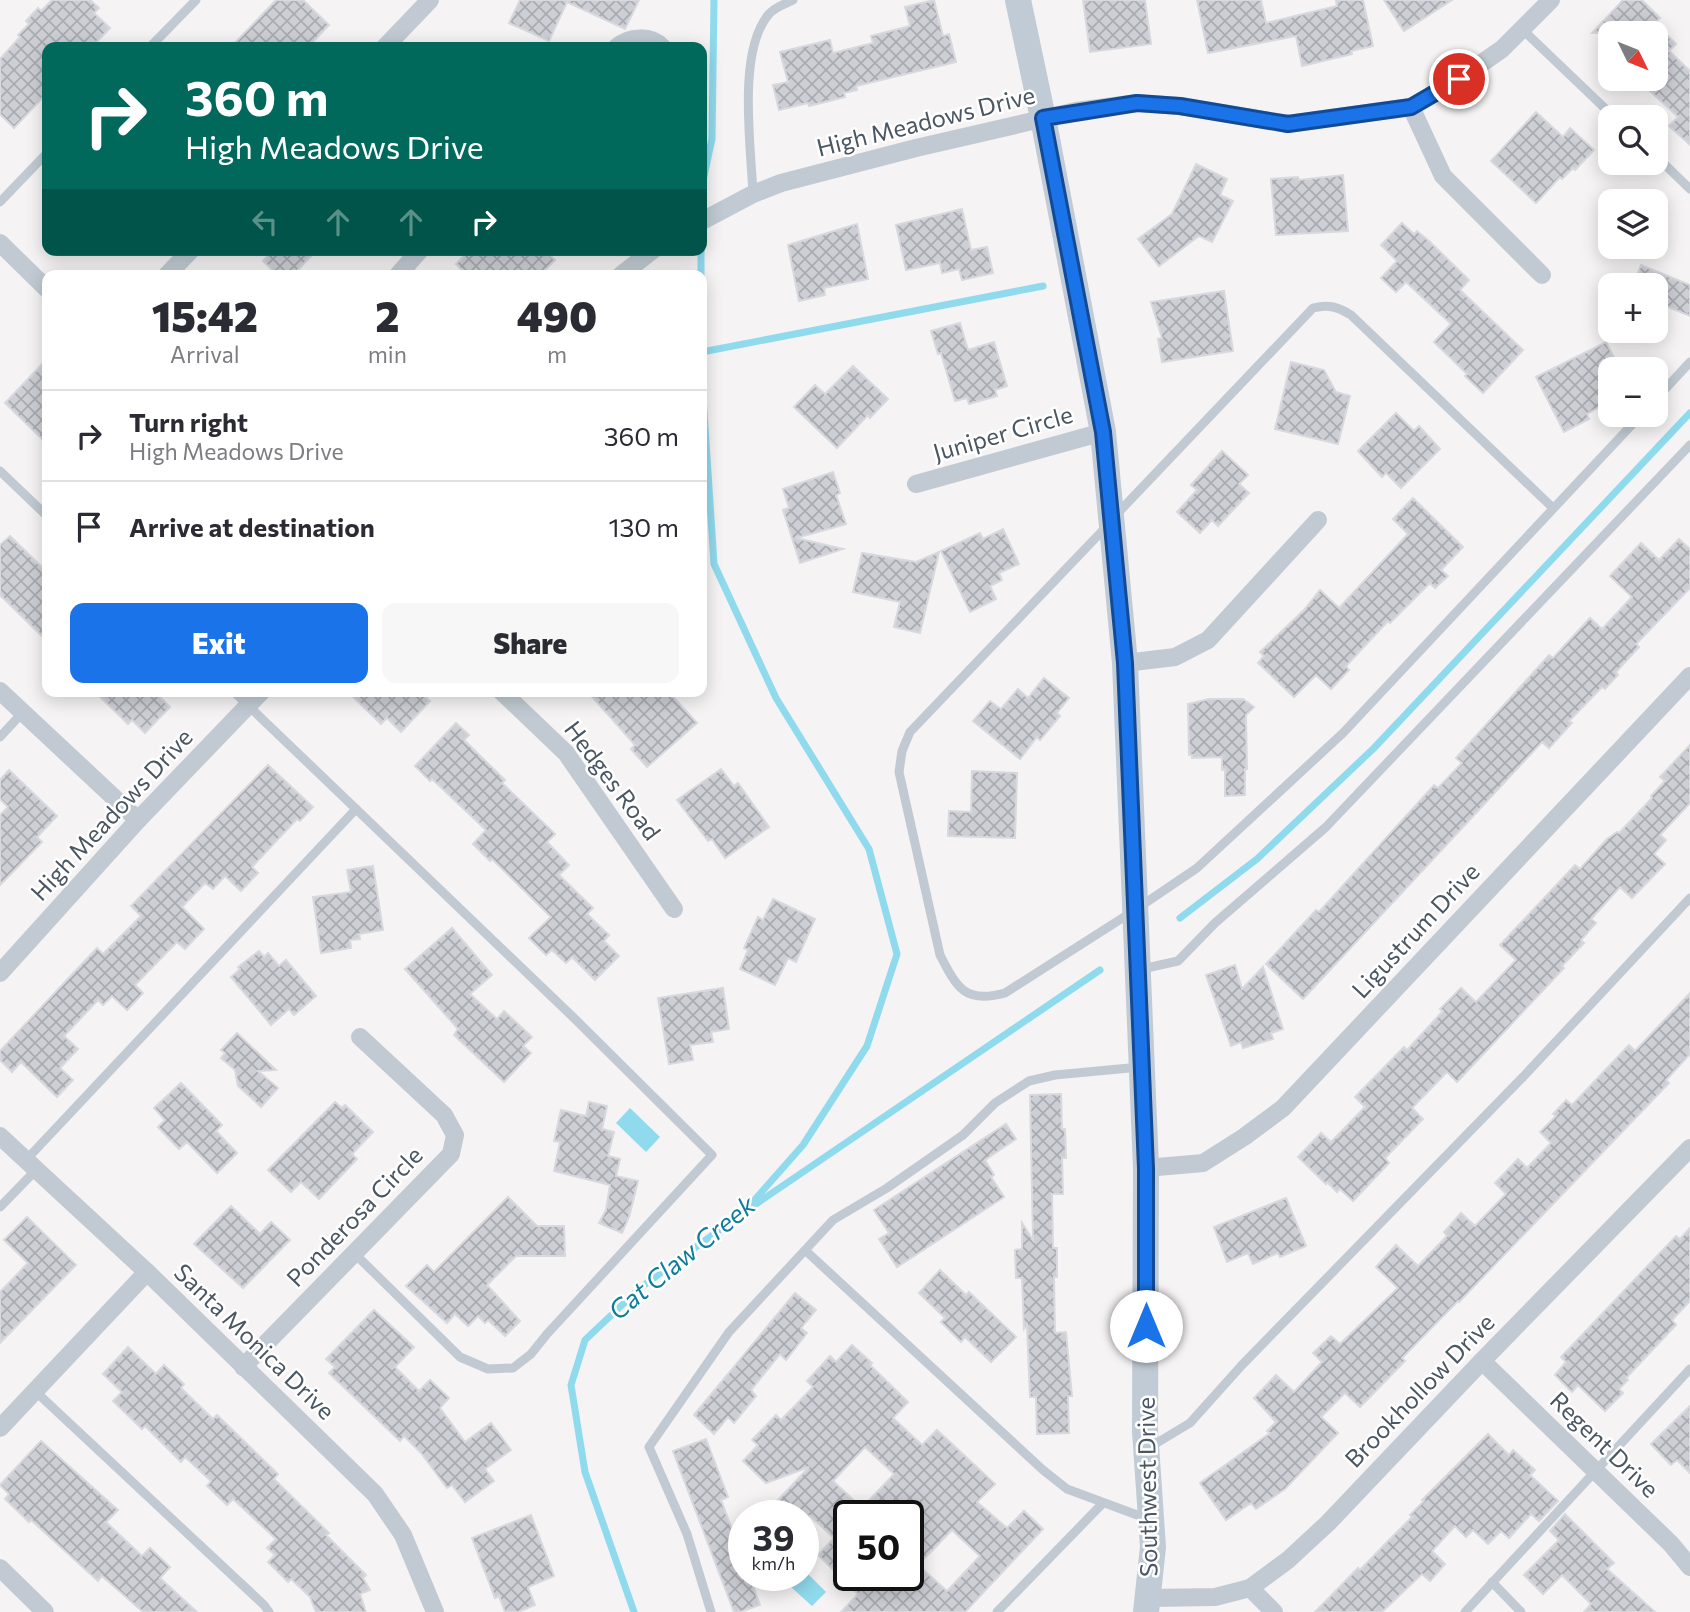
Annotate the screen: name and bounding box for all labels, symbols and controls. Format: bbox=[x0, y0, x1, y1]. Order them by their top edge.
north arrow bbox=[1598, 21, 1668, 91]
map controls bbox=[1598, 21, 1668, 427]
pin bbox=[1429, 49, 1489, 109]
icon: arrive bbox=[1440, 60, 1478, 98]
text: 360 m bbox=[185, 66, 328, 126]
icon: right bbox=[70, 70, 161, 161]
street label: High Meadows Drive bbox=[813, 79, 1038, 162]
button: search bbox=[1598, 105, 1668, 175]
text: High Meadows Drive bbox=[185, 126, 484, 166]
button: layers bbox=[1598, 189, 1668, 259]
icon: left bbox=[246, 203, 284, 241]
icon: ahead bbox=[319, 203, 357, 241]
icon: ahead bbox=[392, 203, 430, 241]
icon: right bbox=[465, 203, 503, 241]
button: + bbox=[1598, 273, 1668, 343]
text: 15:42 bbox=[152, 289, 258, 341]
text: 2 bbox=[375, 289, 400, 341]
text: 490 bbox=[517, 289, 597, 341]
text: Arrival bbox=[170, 340, 240, 368]
text: min bbox=[368, 340, 407, 368]
text: m bbox=[547, 340, 567, 368]
button: − bbox=[1598, 357, 1668, 427]
street label: Juniper Circle bbox=[929, 399, 1076, 466]
text: Turn right bbox=[129, 406, 248, 437]
icon: right bbox=[70, 417, 108, 455]
text: 360 m bbox=[604, 420, 679, 451]
text: High Meadows Drive bbox=[129, 437, 344, 465]
icon: arrive bbox=[70, 508, 108, 546]
text: Arrive at destination bbox=[129, 511, 375, 542]
text: 130 m bbox=[608, 511, 679, 542]
button: Exit bbox=[70, 603, 368, 683]
button: Share bbox=[382, 603, 679, 683]
street label: Hedges Road bbox=[559, 715, 667, 845]
street label: High Meadows Drive bbox=[24, 722, 198, 906]
street label: Ligustrum Drive bbox=[1345, 857, 1485, 1003]
street label: Ponderosa Circle bbox=[280, 1140, 428, 1292]
water label: Cat Claw Creek bbox=[602, 1188, 761, 1325]
street label: Santa Monica Drive bbox=[169, 1257, 341, 1425]
position arrow bbox=[1109, 1289, 1183, 1363]
street label: Brookhollow Drive bbox=[1338, 1307, 1500, 1473]
street label: Regent Drive bbox=[1545, 1385, 1665, 1503]
street label: Southwest Drive bbox=[1130, 1397, 1163, 1577]
speed limit sign: 50 bbox=[833, 1500, 924, 1591]
text: 39 bbox=[753, 1515, 794, 1558]
text: km/h bbox=[752, 1552, 795, 1574]

